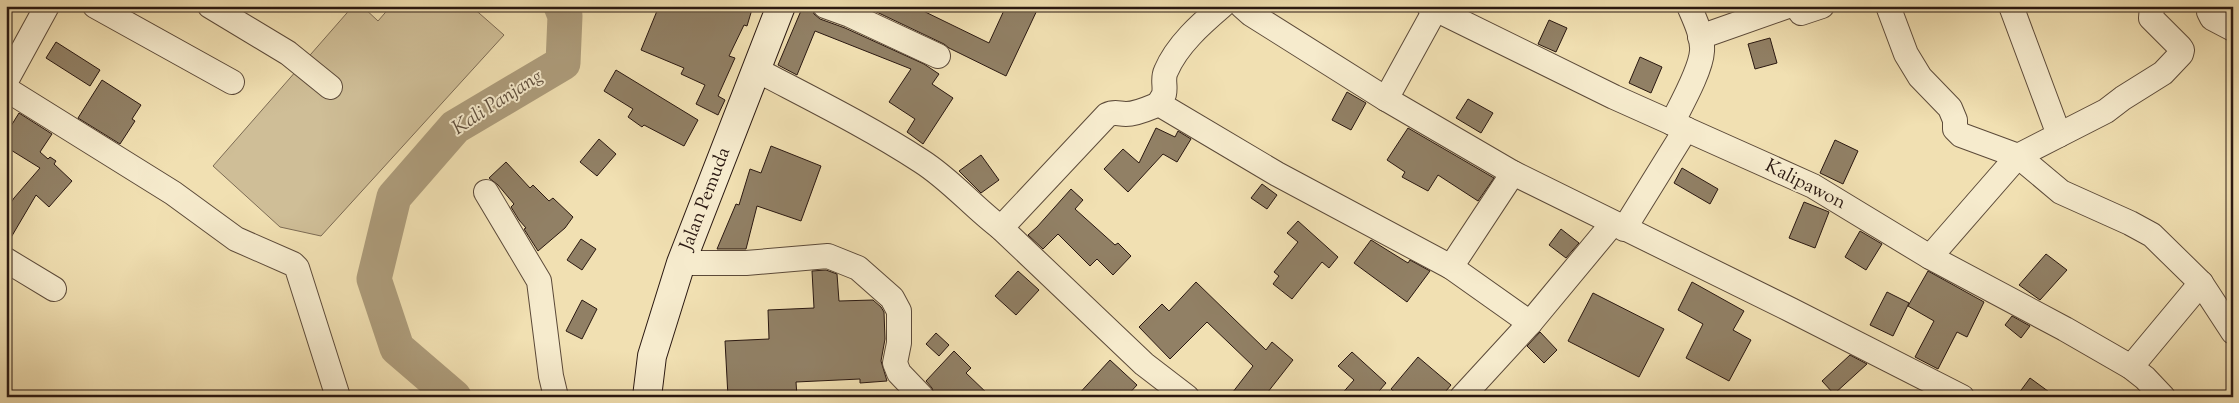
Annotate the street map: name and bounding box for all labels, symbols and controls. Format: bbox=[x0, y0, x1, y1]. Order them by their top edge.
water label: Kali Panjang bbox=[447, 63, 549, 143]
street label: Jalan Pemuda bbox=[674, 143, 738, 255]
street label: Kalipawon bbox=[1760, 153, 1850, 217]

